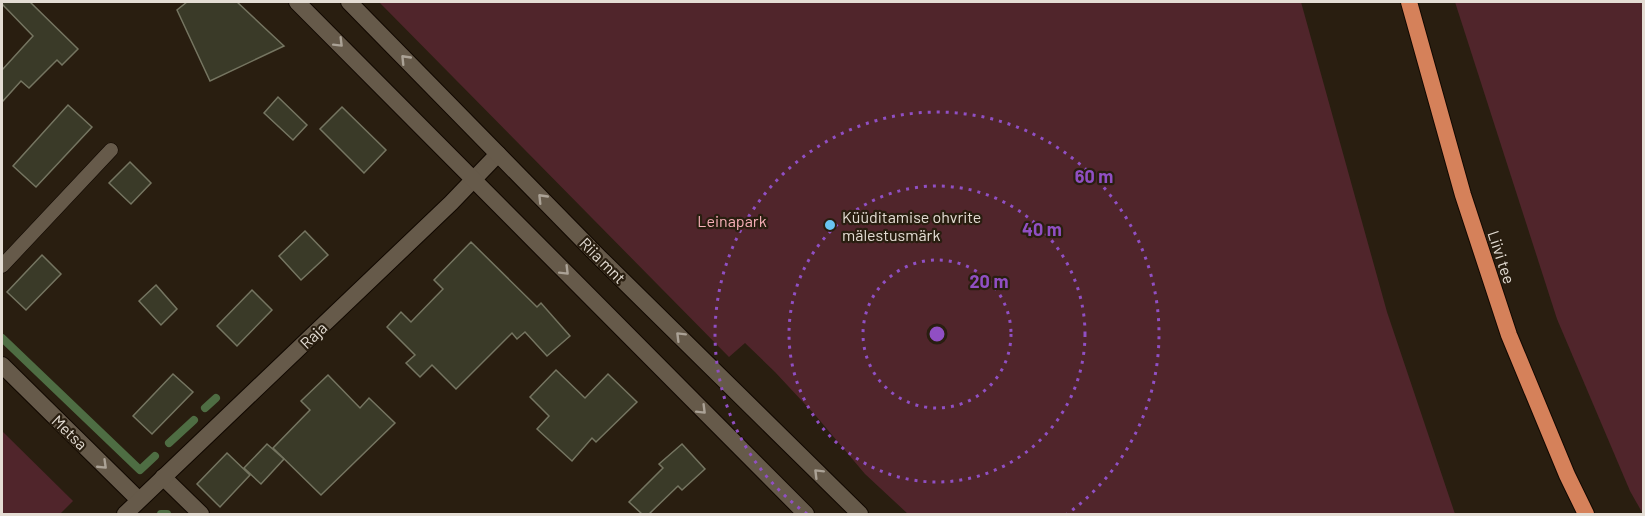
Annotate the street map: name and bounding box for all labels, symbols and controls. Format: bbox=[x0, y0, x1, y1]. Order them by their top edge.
one-way arrow bbox=[332, 36, 342, 47]
one-way arrow bbox=[401, 55, 412, 65]
text: 60 m bbox=[1075, 165, 1113, 187]
one-way arrow bbox=[538, 195, 549, 206]
place label: Küüditamise ohvrite mälestusmärk bbox=[842, 207, 981, 244]
park label: Leinapark bbox=[697, 211, 767, 230]
marker: Küüditamise ohvrite mälestusmärk bbox=[823, 218, 837, 232]
text: 40 m bbox=[1022, 218, 1062, 240]
street label: Liivi tee bbox=[1485, 228, 1519, 286]
street label: Riia mnt bbox=[576, 233, 630, 287]
one-way arrow bbox=[558, 264, 568, 275]
text: 20 m bbox=[970, 270, 1008, 292]
street label: Raja bbox=[296, 318, 330, 352]
centre of rings bbox=[927, 324, 947, 344]
one-way arrow bbox=[676, 332, 686, 343]
one-way arrow bbox=[694, 402, 705, 413]
street label: Metsa bbox=[48, 411, 92, 453]
one-way arrow bbox=[96, 457, 107, 468]
one-way arrow bbox=[815, 469, 825, 480]

